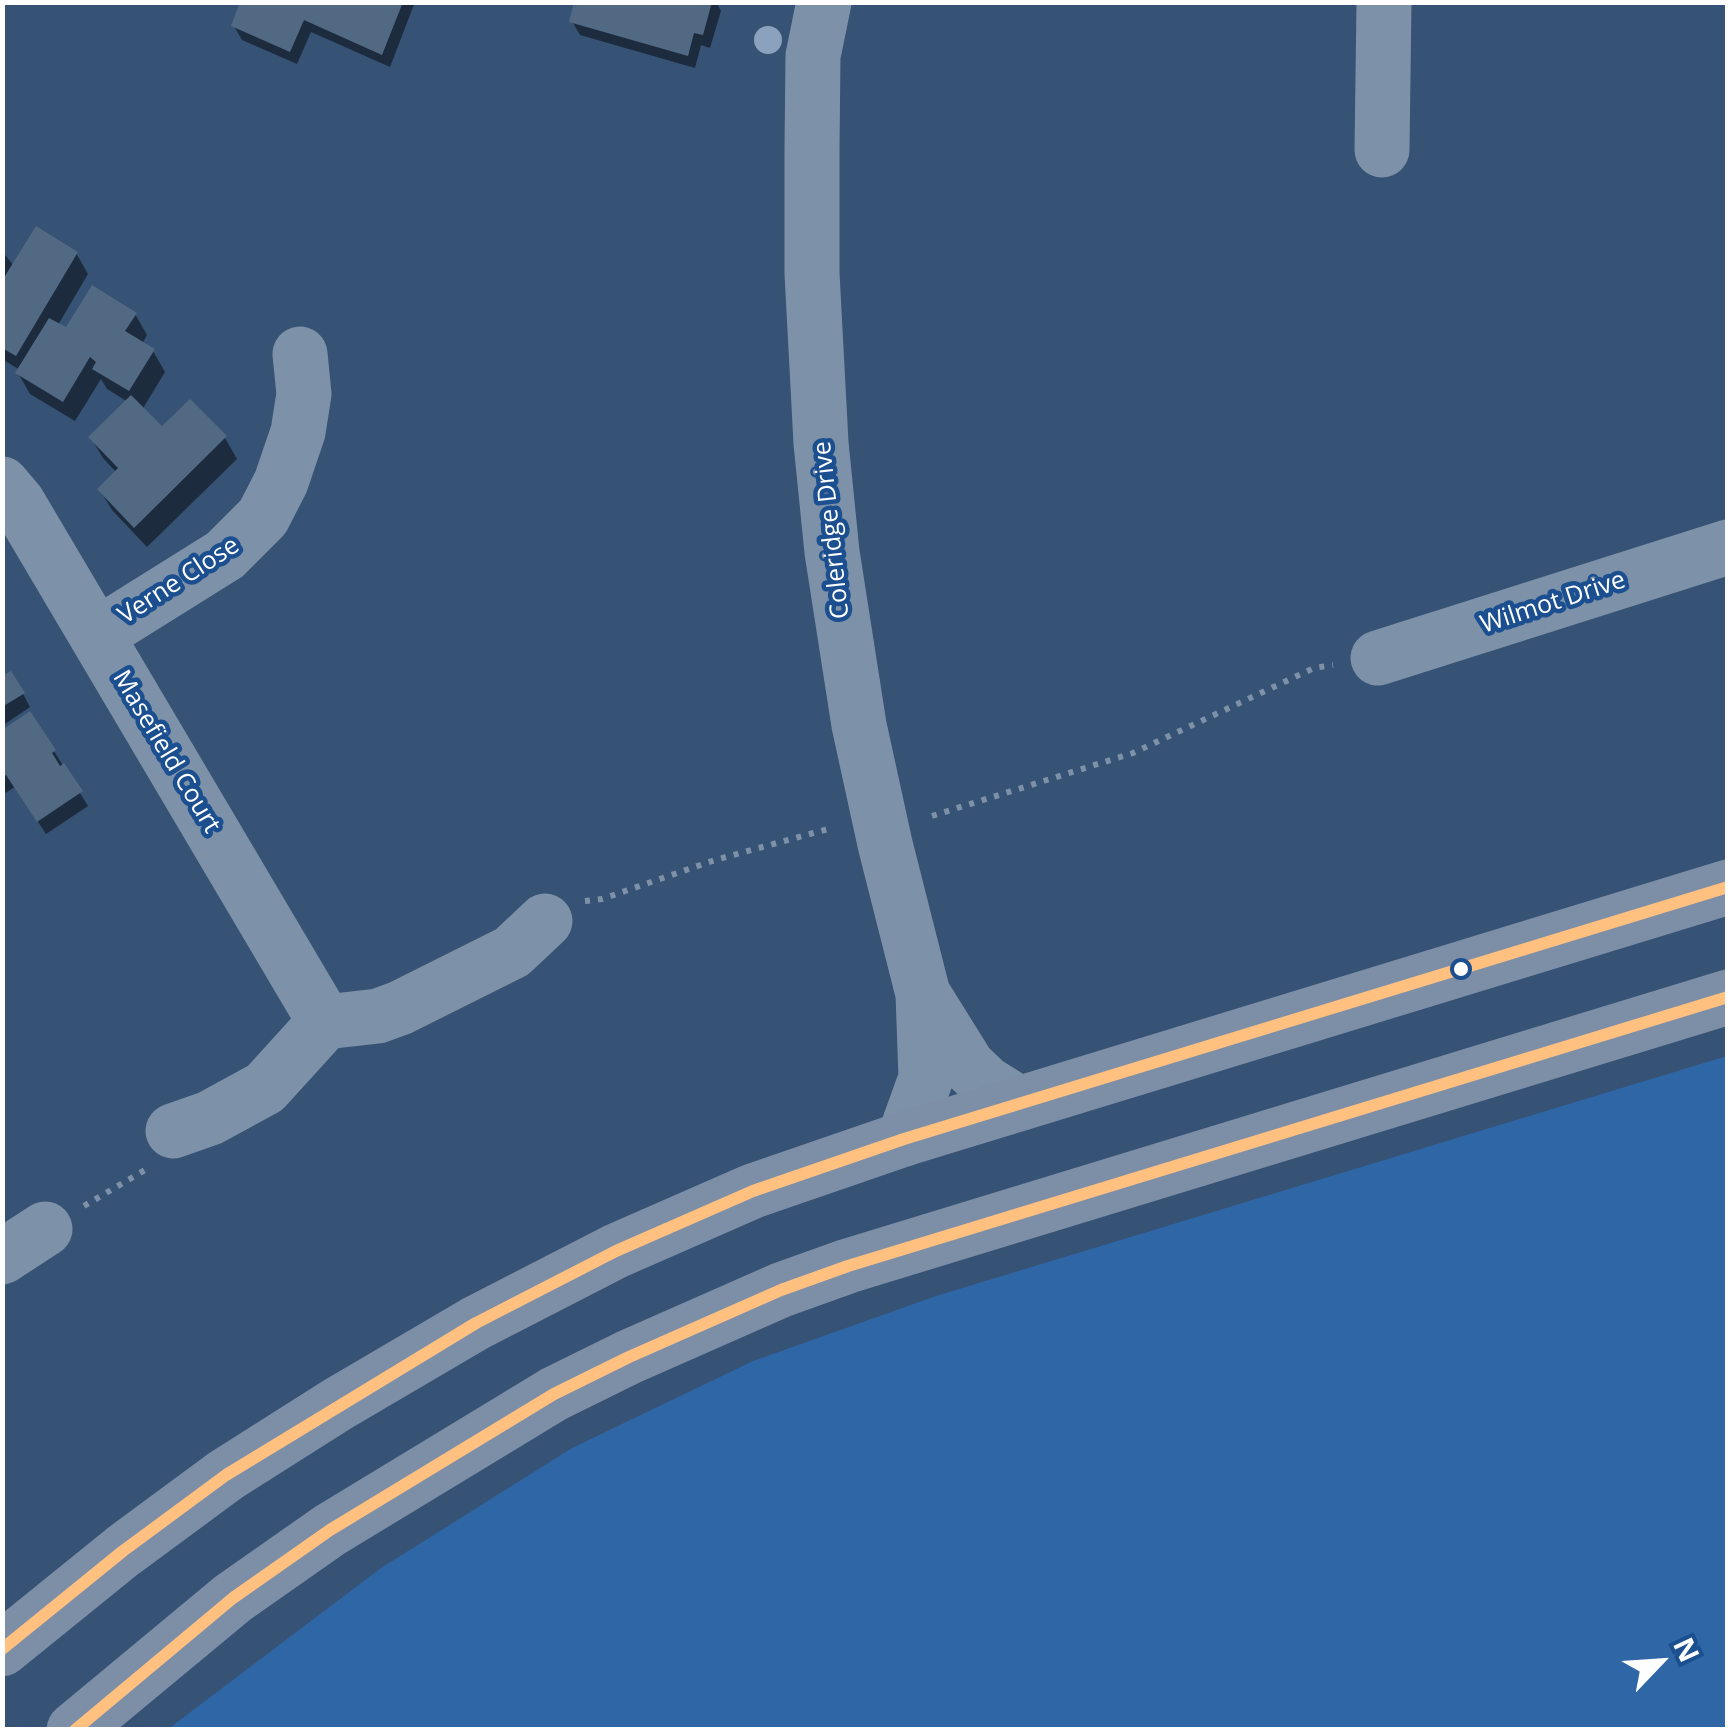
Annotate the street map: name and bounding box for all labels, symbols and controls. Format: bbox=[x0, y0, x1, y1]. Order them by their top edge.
street label: Coleridge Drive bbox=[808, 440, 856, 620]
street label: Verne Close bbox=[113, 531, 245, 631]
street label: Wilmot Drive bbox=[1477, 565, 1629, 641]
street label: Masefield Court bbox=[106, 665, 226, 839]
unlabelled marker bbox=[1451, 959, 1471, 979]
north arrow bbox=[1610, 1612, 1710, 1712]
text: N bbox=[1665, 1631, 1709, 1668]

